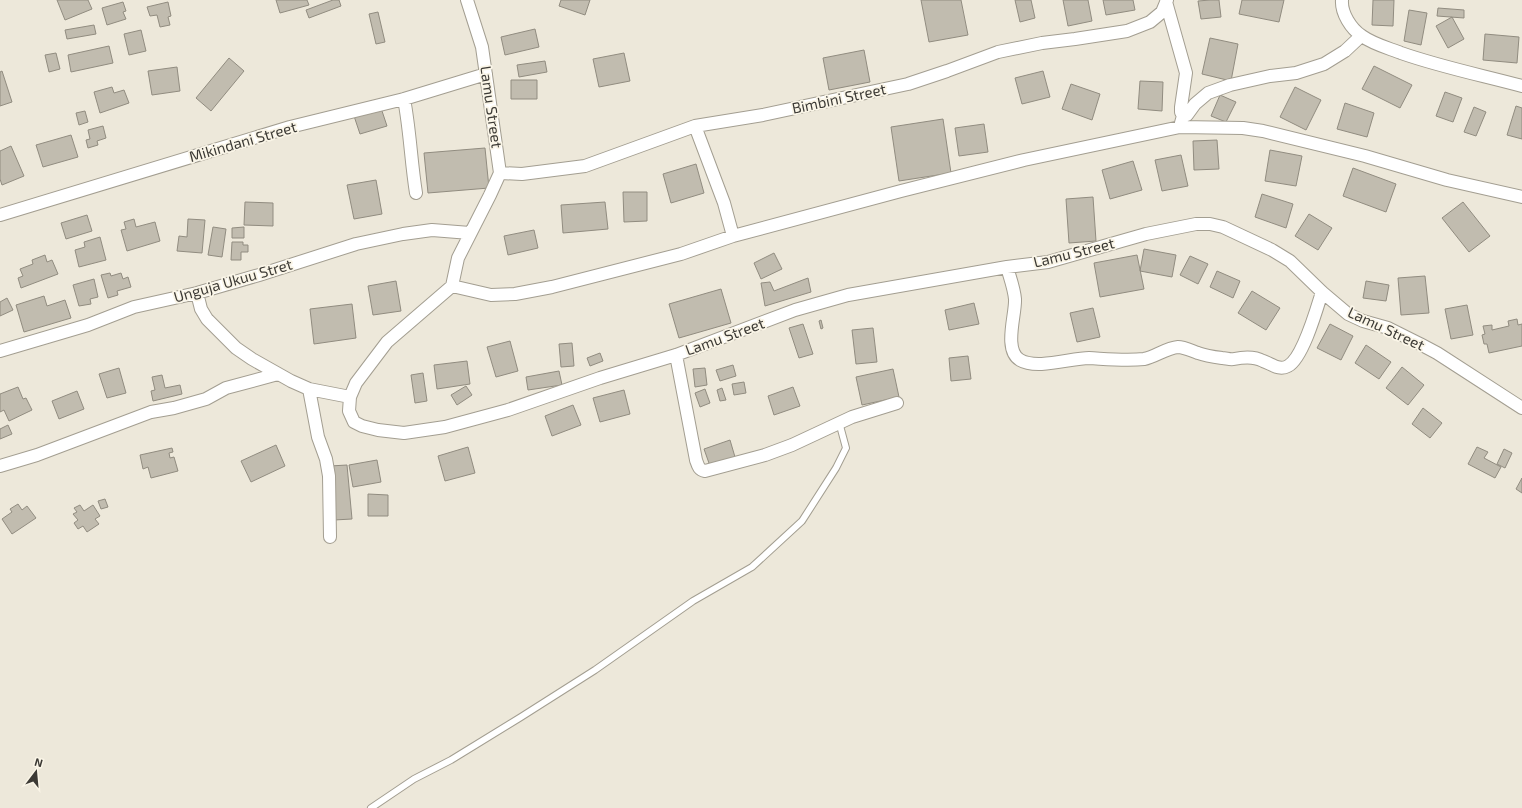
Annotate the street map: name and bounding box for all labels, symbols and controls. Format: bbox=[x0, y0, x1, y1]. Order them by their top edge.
street label: Lamu Street bbox=[477, 65, 507, 149]
street label: Bimbini Street bbox=[790, 79, 888, 117]
street label: Mikindani Street bbox=[187, 117, 299, 165]
street label: Lamu Street bbox=[1031, 233, 1116, 271]
street label: Unguja Ukuu Stret bbox=[171, 254, 295, 307]
street label: Lamu Street bbox=[1345, 302, 1428, 354]
street label: Lamu Street bbox=[683, 313, 767, 359]
north arrow bbox=[16, 752, 56, 792]
text: N bbox=[33, 755, 45, 769]

